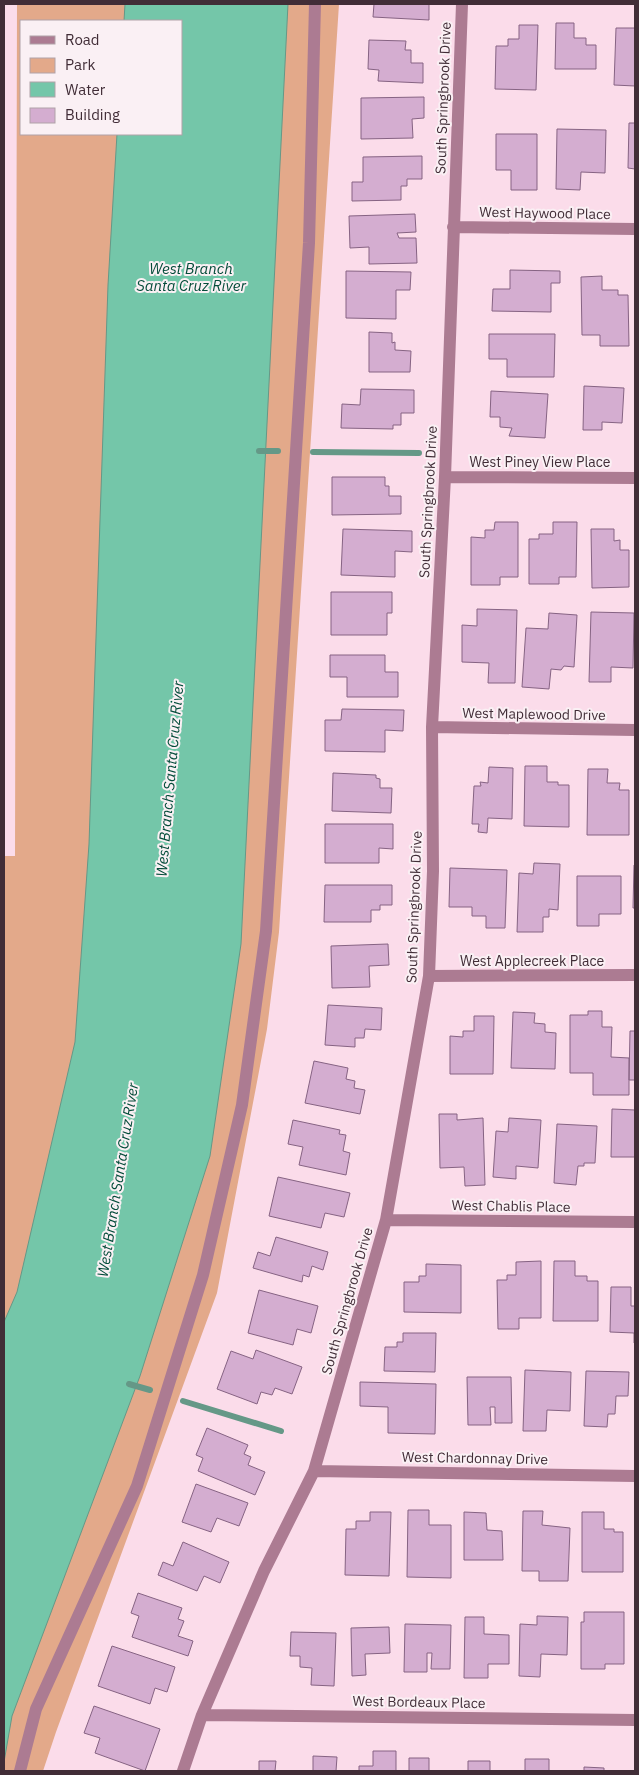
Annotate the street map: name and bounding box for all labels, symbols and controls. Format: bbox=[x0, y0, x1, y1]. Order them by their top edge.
legend bbox=[20, 20, 182, 135]
street label: South Springbrook Drive bbox=[431, 21, 455, 174]
text: Road bbox=[65, 30, 100, 49]
text: Park bbox=[65, 55, 95, 74]
text: Water bbox=[65, 80, 106, 99]
text: Building bbox=[65, 105, 120, 124]
street label: West Haywood Place bbox=[479, 203, 611, 223]
water label: West Branch Santa Cruz River bbox=[136, 259, 246, 295]
street label: South Springbrook Drive bbox=[415, 425, 441, 579]
street label: West Piney View Place bbox=[470, 453, 611, 471]
water label: West Branch Santa Cruz River bbox=[151, 680, 188, 878]
street label: West Maplewood Drive bbox=[462, 704, 606, 724]
street label: South Springbrook Drive bbox=[402, 830, 426, 983]
street label: West Applecreek Place bbox=[460, 952, 604, 970]
water label: West Branch Santa Cruz River bbox=[93, 1081, 142, 1278]
street label: West Chablis Place bbox=[451, 1196, 571, 1216]
street label: South Springbrook Drive bbox=[317, 1225, 377, 1377]
street label: West Chardonnay Drive bbox=[402, 1448, 549, 1468]
street label: West Bordeaux Place bbox=[352, 1692, 486, 1712]

